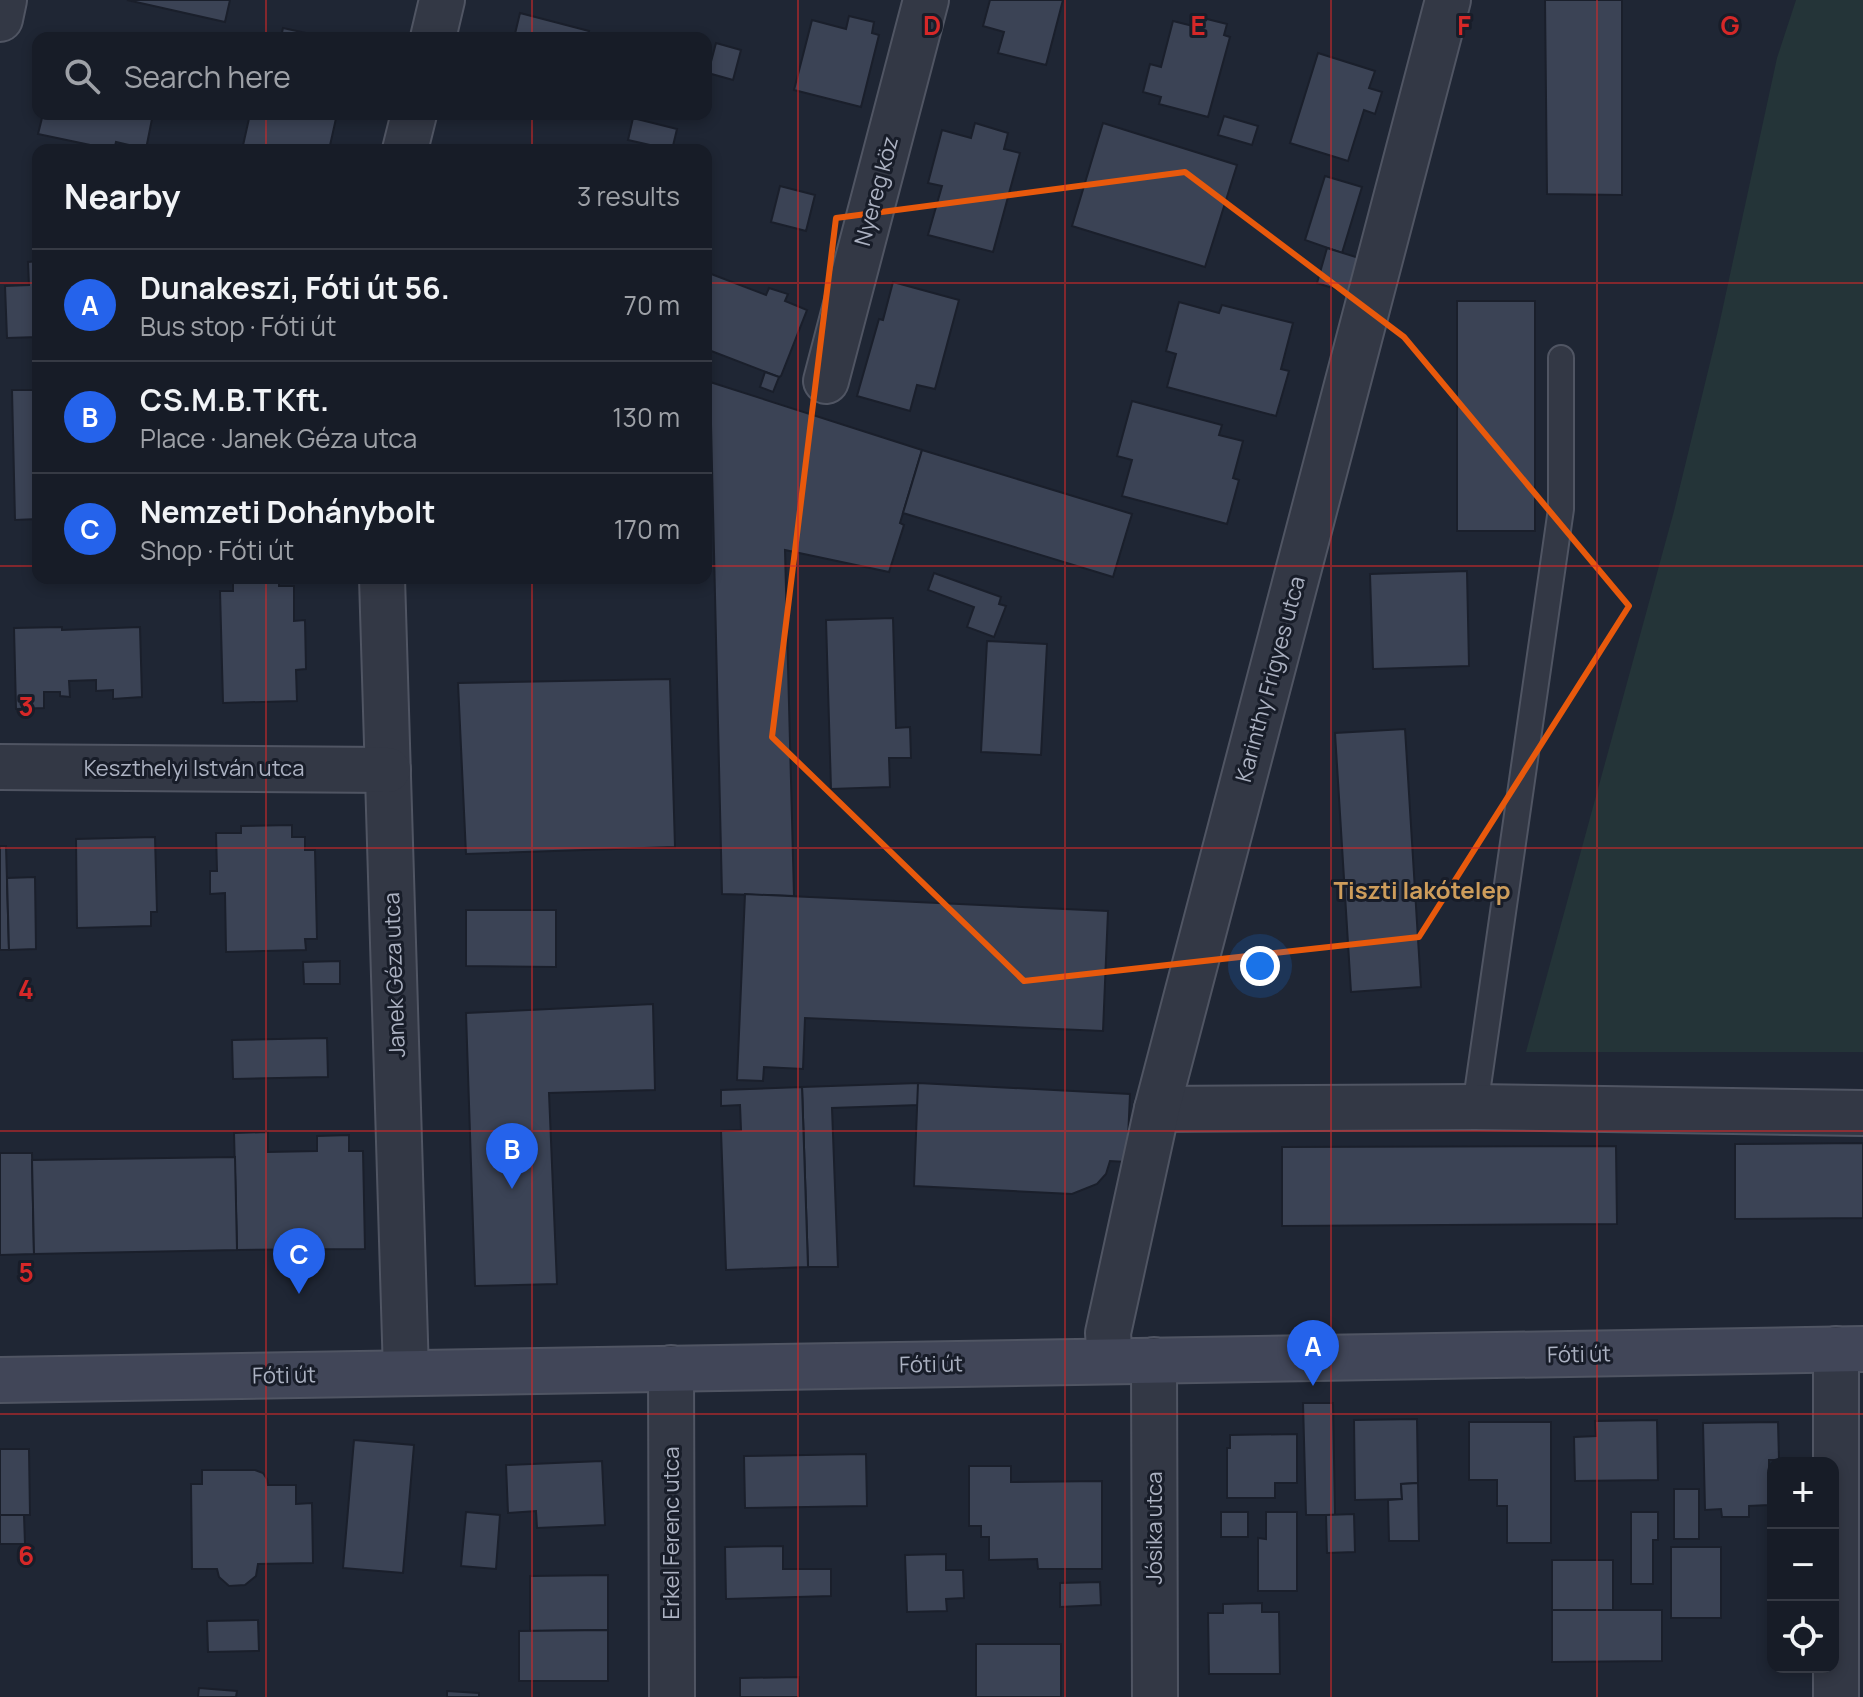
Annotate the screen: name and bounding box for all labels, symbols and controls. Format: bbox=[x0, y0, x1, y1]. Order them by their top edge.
text: D bbox=[923, 7, 941, 43]
text: E bbox=[1190, 7, 1206, 43]
text: F bbox=[1457, 7, 1471, 43]
text: G bbox=[1720, 7, 1740, 43]
search box bbox=[32, 32, 712, 120]
icon: search bbox=[60, 54, 104, 98]
text: Search here bbox=[124, 56, 291, 97]
street label: Nyereg köz bbox=[847, 133, 905, 249]
text: Nearby bbox=[64, 173, 180, 219]
text: 3 results bbox=[577, 178, 680, 214]
text: Dunakeszi, Fóti út 56. bbox=[140, 267, 450, 308]
text: A bbox=[81, 287, 99, 323]
text: 70 m bbox=[624, 287, 680, 323]
text: Bus stop · Fóti út bbox=[140, 308, 336, 344]
text: CS.M.B.T Kft. bbox=[140, 379, 329, 420]
text: B bbox=[82, 399, 98, 435]
text: 130 m bbox=[612, 399, 680, 435]
text: Place · Janek Géza utca bbox=[140, 420, 417, 456]
text: Nemzeti Dohánybolt bbox=[140, 491, 435, 532]
text: C bbox=[80, 511, 100, 547]
text: 170 m bbox=[614, 511, 680, 547]
text: Shop · Fóti út bbox=[140, 532, 294, 568]
street label: Karinthy Frigyes utca bbox=[1228, 573, 1312, 785]
text: 3 bbox=[18, 688, 34, 724]
street label: Keszthelyi István utca bbox=[84, 753, 304, 783]
district label: Tiszti lakótelep bbox=[1334, 873, 1510, 906]
street label: Janek Géza utca bbox=[376, 892, 412, 1058]
your location bbox=[1240, 946, 1280, 986]
text: 4 bbox=[18, 971, 34, 1007]
pin: B bbox=[486, 1123, 538, 1189]
pin: C bbox=[273, 1228, 325, 1294]
text: 5 bbox=[18, 1254, 34, 1290]
pin: A bbox=[1287, 1320, 1339, 1386]
street label: Fóti út bbox=[1547, 1338, 1611, 1370]
street label: Fóti út bbox=[899, 1348, 963, 1380]
street label: Fóti út bbox=[252, 1359, 316, 1391]
street label: Erkel Ferenc utca bbox=[656, 1447, 686, 1619]
map controls bbox=[1767, 1457, 1839, 1673]
button: + bbox=[1767, 1457, 1839, 1529]
street label: Jósika utca bbox=[1139, 1471, 1169, 1585]
button: − bbox=[1767, 1529, 1839, 1601]
text: 6 bbox=[18, 1537, 34, 1573]
button: locate bbox=[1767, 1601, 1839, 1673]

